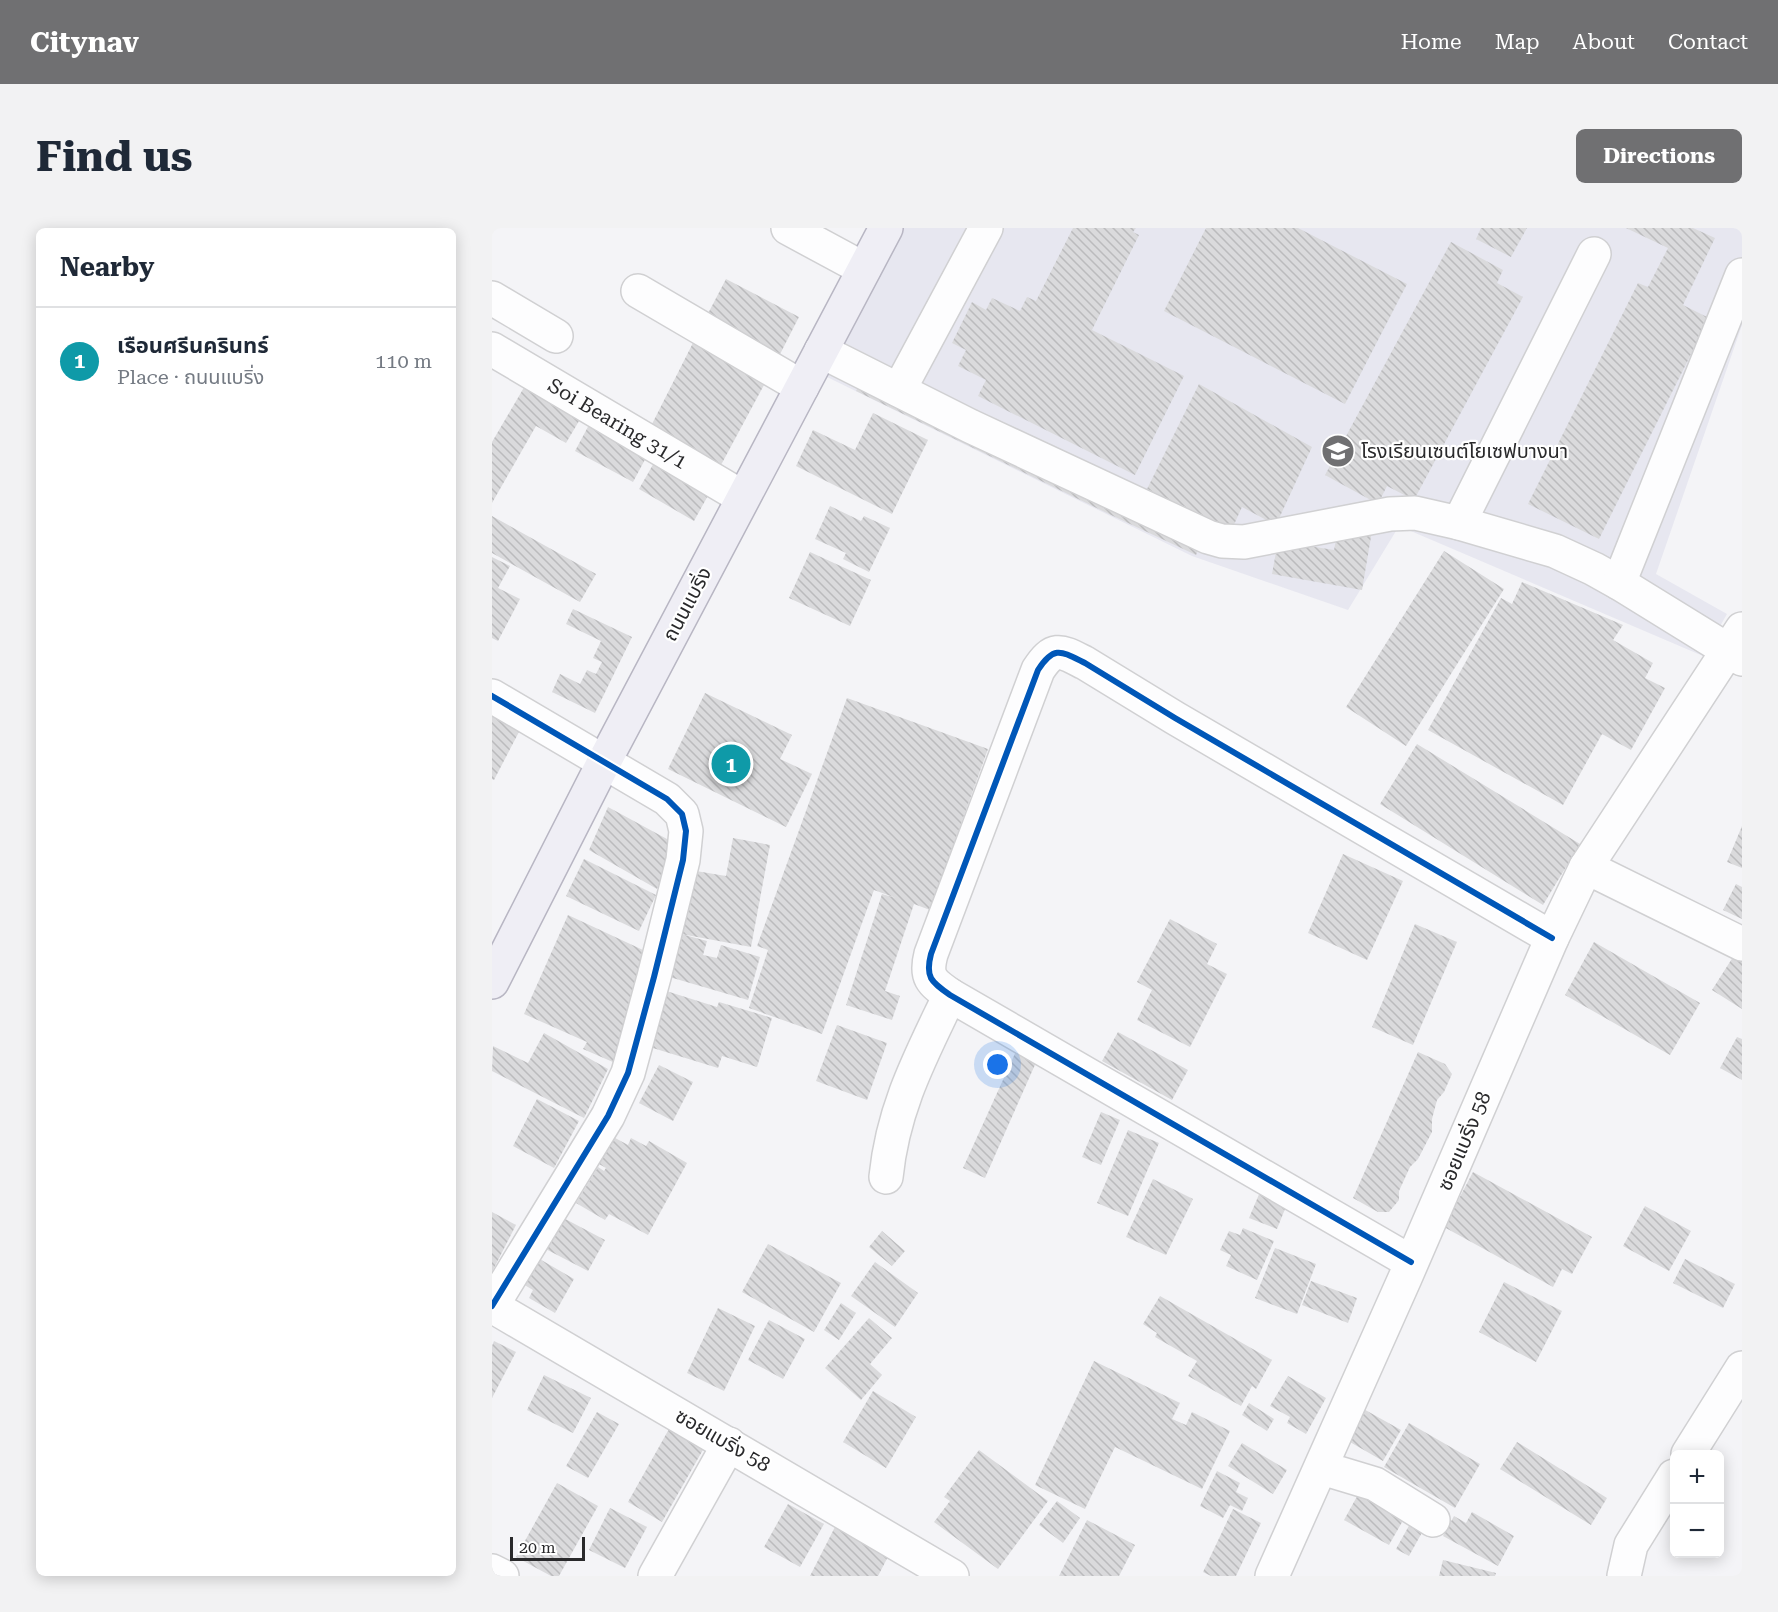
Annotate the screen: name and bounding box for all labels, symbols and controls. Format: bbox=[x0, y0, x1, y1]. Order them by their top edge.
text: Citynav bbox=[30, 26, 139, 59]
text: Home bbox=[1401, 30, 1462, 54]
text: Map bbox=[1495, 30, 1540, 54]
text: About bbox=[1573, 30, 1635, 54]
text: Contact bbox=[1668, 30, 1748, 54]
button: Directions bbox=[1576, 129, 1742, 183]
text: Find us bbox=[36, 132, 193, 181]
text: Nearby bbox=[60, 252, 154, 282]
text: เรือนศรีนครินทร์ bbox=[117, 333, 269, 358]
text: 1 bbox=[74, 349, 85, 373]
text: 110 m bbox=[375, 349, 432, 373]
text: Place · ถนนแบริ่ง bbox=[117, 365, 264, 389]
street label: Soi Bearing 31/1 bbox=[544, 373, 692, 474]
school or university icon: โรงเรียนเซนต์โยเซฟบางนา bbox=[1320, 433, 1356, 469]
place label: โรงเรียนเซนต์โยเซฟบางนา bbox=[1361, 439, 1568, 463]
street label: ถนนแบริ่ง bbox=[657, 563, 716, 645]
pin: 1 bbox=[712, 742, 750, 786]
your location bbox=[983, 1050, 1012, 1079]
street label: ซอยแบริ่ง 58 bbox=[1432, 1087, 1496, 1194]
street label: ซอยแบริ่ง 58 bbox=[671, 1402, 775, 1477]
map controls bbox=[1670, 1450, 1724, 1558]
button: + bbox=[1670, 1450, 1724, 1504]
button: − bbox=[1670, 1504, 1724, 1558]
scale bar bbox=[510, 1534, 585, 1562]
text: 20 m bbox=[519, 1538, 556, 1557]

